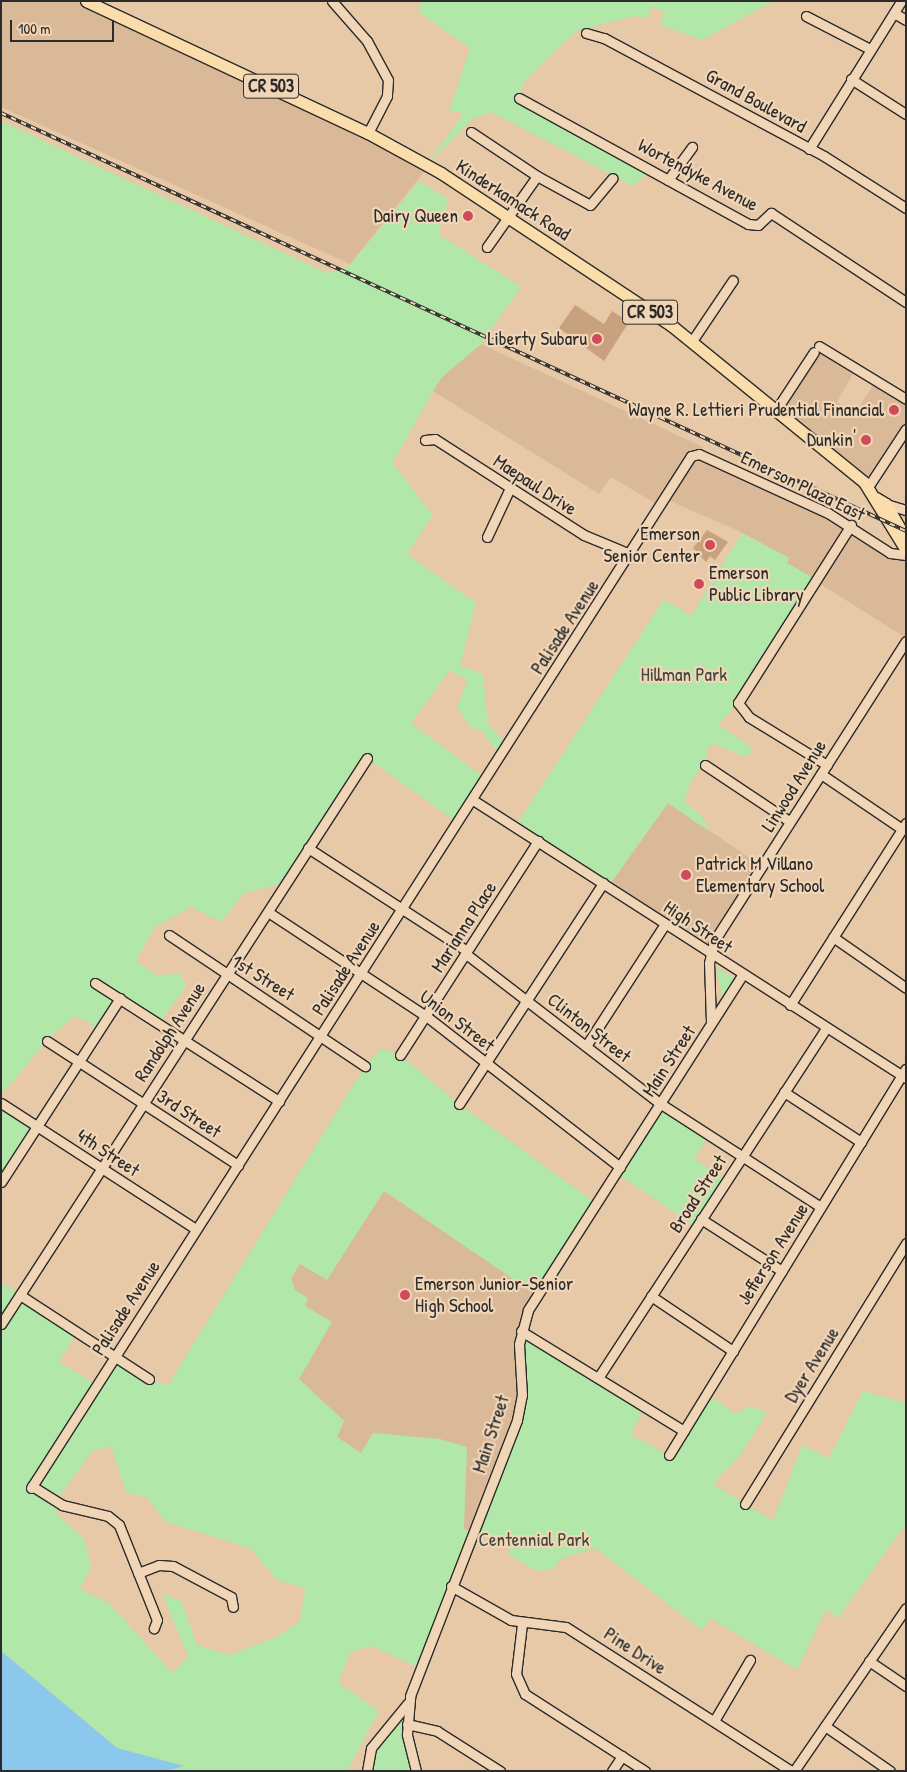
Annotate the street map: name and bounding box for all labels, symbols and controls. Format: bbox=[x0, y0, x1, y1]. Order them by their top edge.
scale bar bbox=[12, 10, 116, 42]
text: 100 m bbox=[18, 18, 51, 39]
street label: Grand Boulevard bbox=[702, 64, 810, 138]
road number: CR 503 bbox=[242, 70, 300, 102]
street label: Wortendyke Avenue bbox=[634, 134, 762, 216]
street label: Kinderkamack Road bbox=[452, 155, 574, 245]
place label: Dairy Queen bbox=[374, 205, 458, 227]
marker: Dairy Queen bbox=[462, 210, 474, 222]
road number: CR 503 bbox=[621, 296, 679, 328]
place label: Liberty Subaru bbox=[488, 328, 587, 350]
marker: Liberty Subaru bbox=[591, 333, 603, 345]
place label: Wayne R. Lettieri Prudential Financial bbox=[628, 399, 884, 421]
marker: Wayne R. Lettieri Prudential Financial bbox=[888, 404, 900, 416]
place label: Dunkin' bbox=[807, 429, 856, 451]
marker: Dunkin' bbox=[860, 434, 872, 446]
street label: Emerson Plaza East bbox=[737, 446, 869, 526]
street label: Maepaul Drive bbox=[489, 450, 581, 520]
place label: Emerson Senior Center bbox=[604, 523, 700, 567]
marker: Emerson Senior Center bbox=[704, 539, 716, 551]
place label: Emerson Public Library bbox=[709, 562, 804, 606]
street label: Palisade Avenue bbox=[526, 575, 604, 679]
marker: Emerson Public Library bbox=[693, 578, 705, 590]
park label: Hillman Park bbox=[641, 664, 727, 686]
street label: Linwood Avenue bbox=[757, 736, 831, 836]
place label: Patrick M Villano Elementary School bbox=[696, 853, 824, 897]
marker: Patrick M Villano Elementary School bbox=[680, 869, 692, 881]
street label: Marianna Place bbox=[426, 877, 502, 977]
street label: High Street bbox=[659, 896, 737, 958]
street label: Palisade Avenue bbox=[307, 916, 385, 1020]
street label: 1st Street bbox=[228, 950, 298, 1006]
street label: Randolph Avenue bbox=[130, 978, 210, 1086]
street label: Union Street bbox=[415, 985, 499, 1057]
street label: Clinton Street bbox=[543, 988, 635, 1068]
street label: Main Street bbox=[638, 1021, 700, 1101]
street label: 3rd Street bbox=[153, 1085, 225, 1143]
street label: 4th Street bbox=[72, 1124, 144, 1182]
street label: Broad Street bbox=[664, 1151, 732, 1237]
street label: Jefferson Avenue bbox=[733, 1199, 813, 1309]
street label: Palisade Avenue bbox=[87, 1256, 165, 1360]
place label: Emerson Junior-Senior High School bbox=[415, 1273, 573, 1317]
marker: Emerson Junior-Senior High School bbox=[399, 1289, 411, 1301]
street label: Dyer Avenue bbox=[780, 1323, 844, 1407]
street label: Main Street bbox=[468, 1392, 514, 1476]
park label: Centennial Park bbox=[479, 1529, 589, 1551]
street label: Pine Drive bbox=[600, 1622, 670, 1680]

